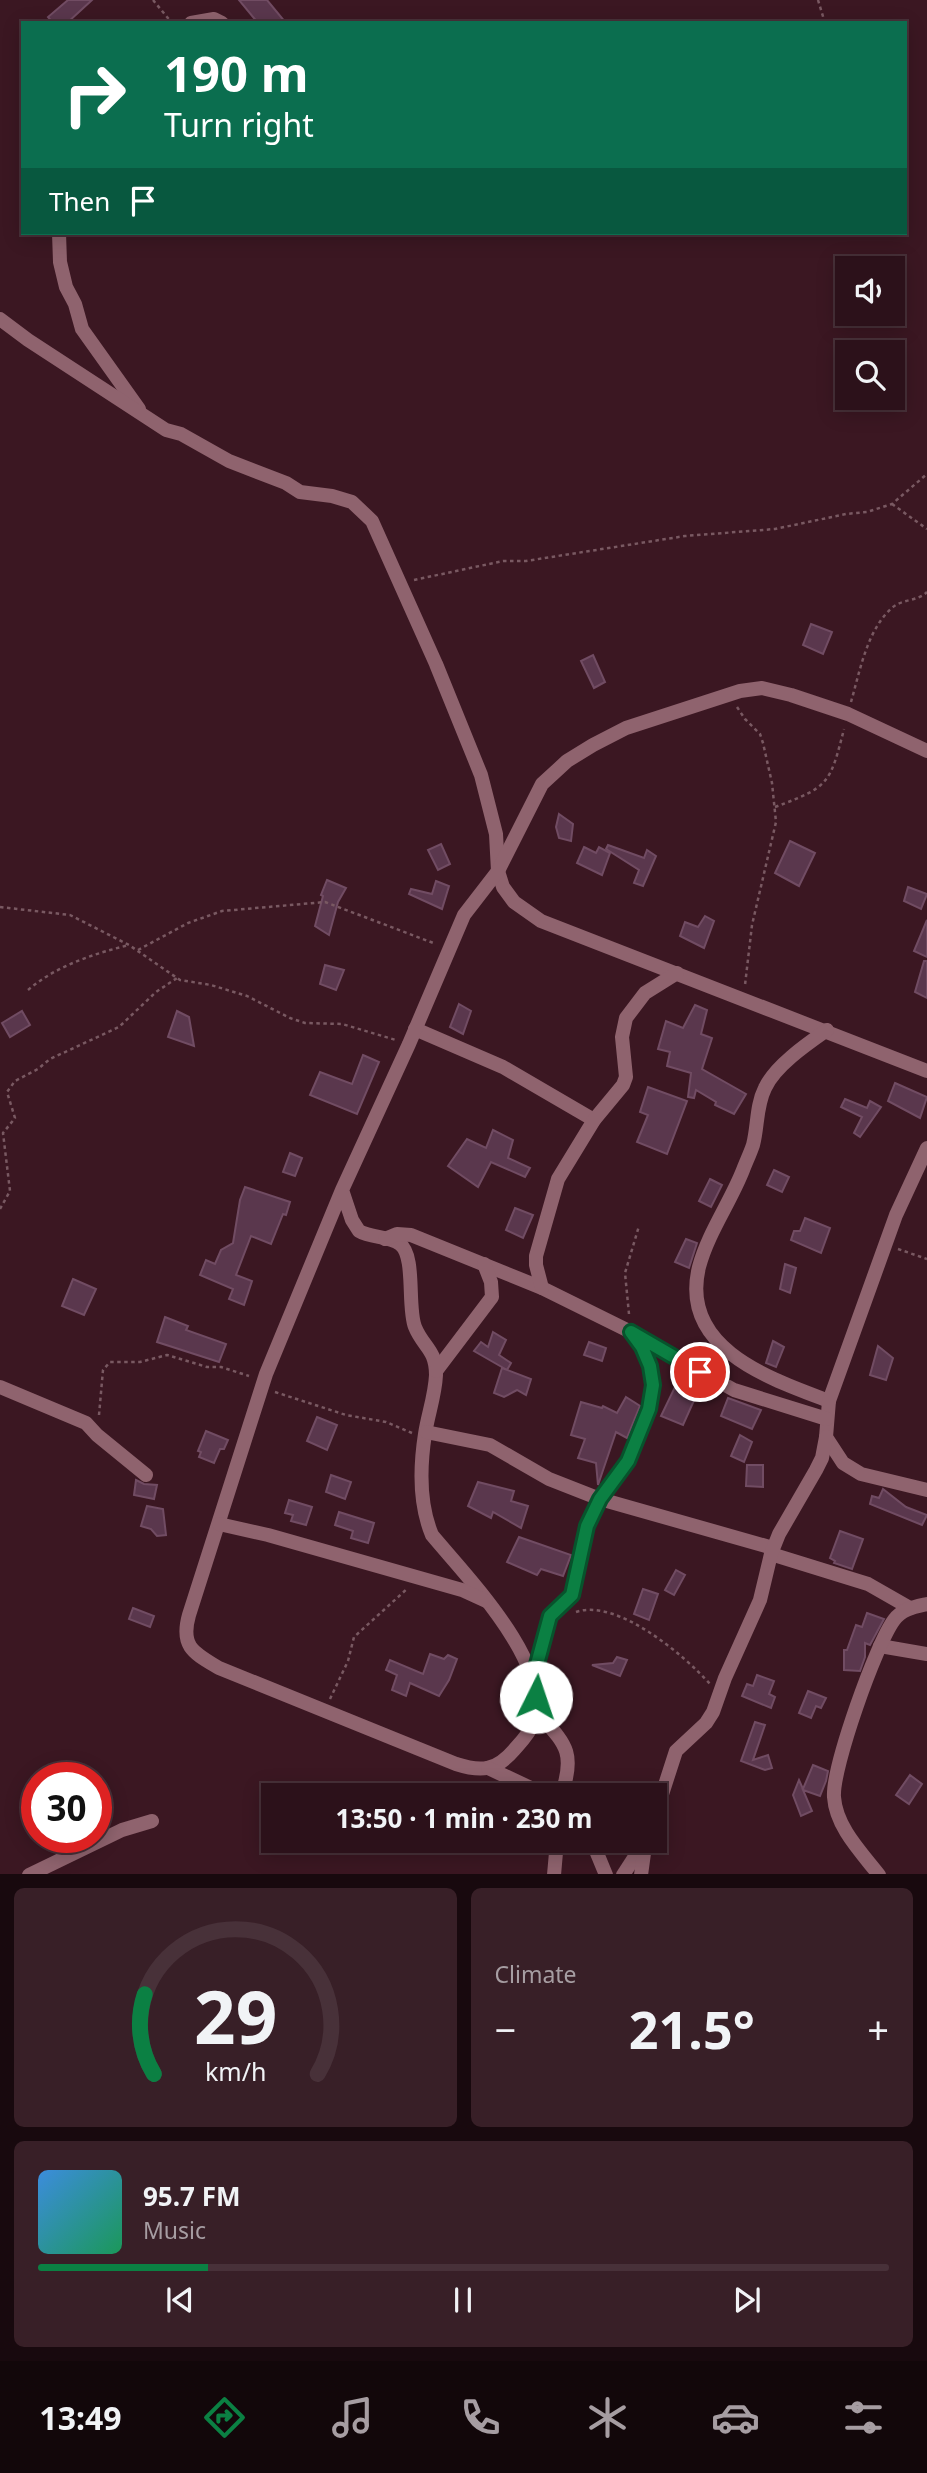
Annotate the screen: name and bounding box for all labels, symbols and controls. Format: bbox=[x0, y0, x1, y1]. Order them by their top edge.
text: 190 m bbox=[164, 40, 309, 106]
icon: right bbox=[49, 49, 140, 140]
text: Turn right bbox=[164, 103, 314, 146]
icon: arrive bbox=[124, 182, 162, 220]
text: Then bbox=[49, 183, 110, 219]
map controls bbox=[835, 256, 905, 410]
button: sound bbox=[835, 256, 905, 326]
button: search bbox=[835, 340, 905, 410]
pin bbox=[670, 1342, 730, 1402]
icon: arrive bbox=[681, 1353, 719, 1391]
position arrow bbox=[499, 1660, 573, 1734]
speed limit sign: 30 bbox=[21, 1762, 112, 1853]
text: 13:50 · 1 min · 230 m bbox=[336, 1800, 592, 1836]
text: Climate bbox=[495, 1958, 577, 1990]
text: 29 bbox=[194, 1966, 277, 2065]
text: 21.5° bbox=[629, 1993, 755, 2064]
text: − bbox=[495, 2003, 516, 2055]
text: + bbox=[867, 2003, 889, 2055]
text: km/h bbox=[204, 2053, 266, 2087]
text: 95.7 FM bbox=[143, 2178, 240, 2214]
text: Music bbox=[143, 2214, 206, 2246]
icon: previous bbox=[161, 2281, 199, 2319]
icon: pause bbox=[444, 2281, 482, 2319]
icon: next bbox=[728, 2281, 766, 2319]
icon: directions bbox=[200, 2393, 249, 2442]
icon: music bbox=[328, 2393, 377, 2442]
icon: phone bbox=[456, 2393, 505, 2442]
icon: climate bbox=[583, 2393, 632, 2442]
icon: car bbox=[711, 2393, 760, 2442]
icon: filters bbox=[839, 2393, 888, 2442]
text: 13:49 bbox=[39, 2396, 122, 2439]

